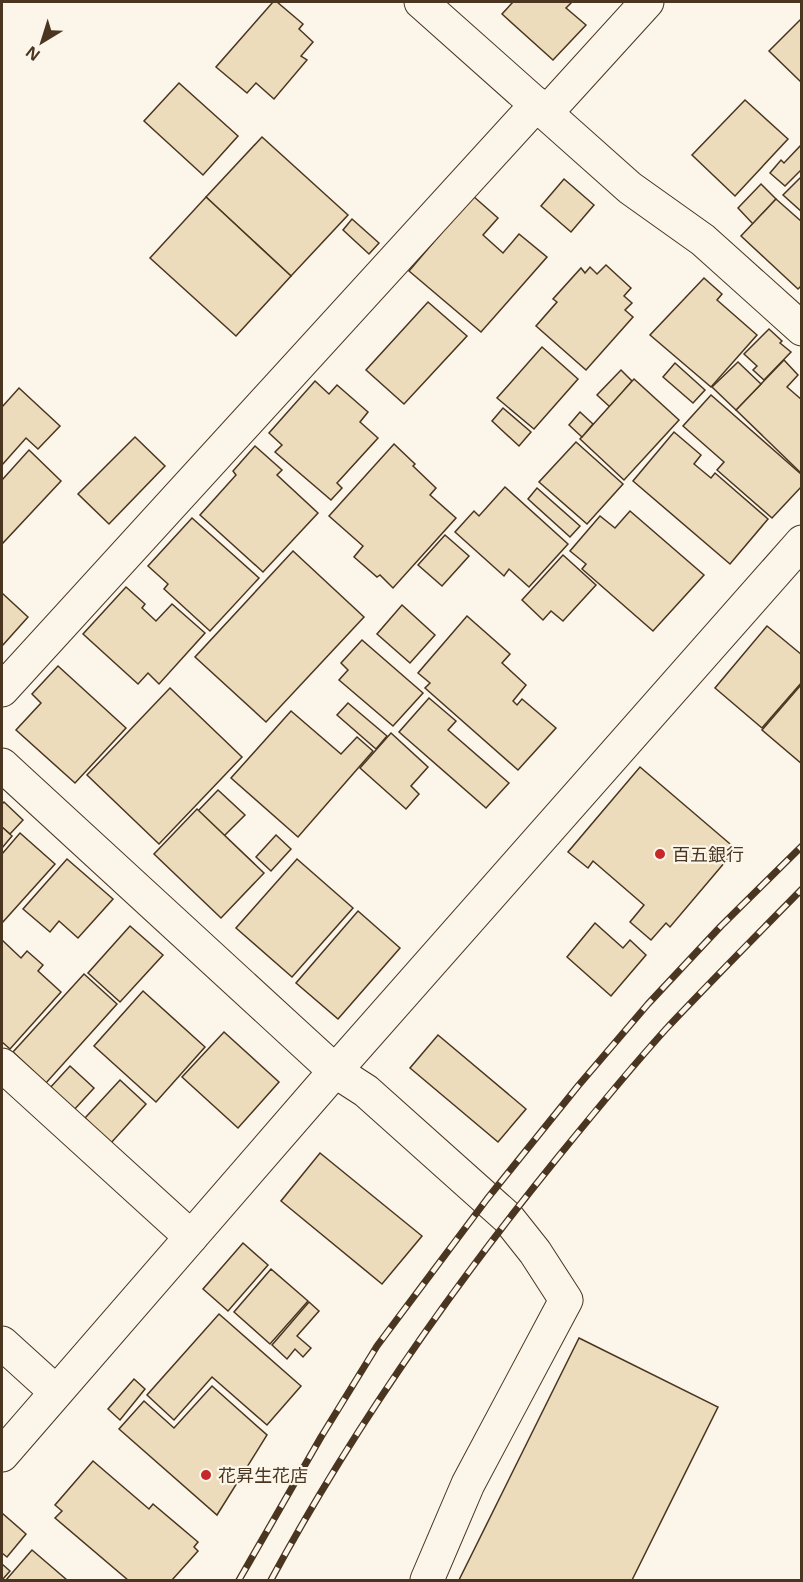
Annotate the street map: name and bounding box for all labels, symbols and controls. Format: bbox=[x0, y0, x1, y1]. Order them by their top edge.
north arrow bbox=[12, 12, 72, 72]
text: N bbox=[21, 41, 45, 66]
place label: 百五銀行 bbox=[672, 842, 744, 866]
marker: 百五銀行 bbox=[653, 847, 667, 861]
place label: 花昇生花店 bbox=[218, 1463, 308, 1487]
marker: 花昇生花店 bbox=[199, 1468, 213, 1482]

